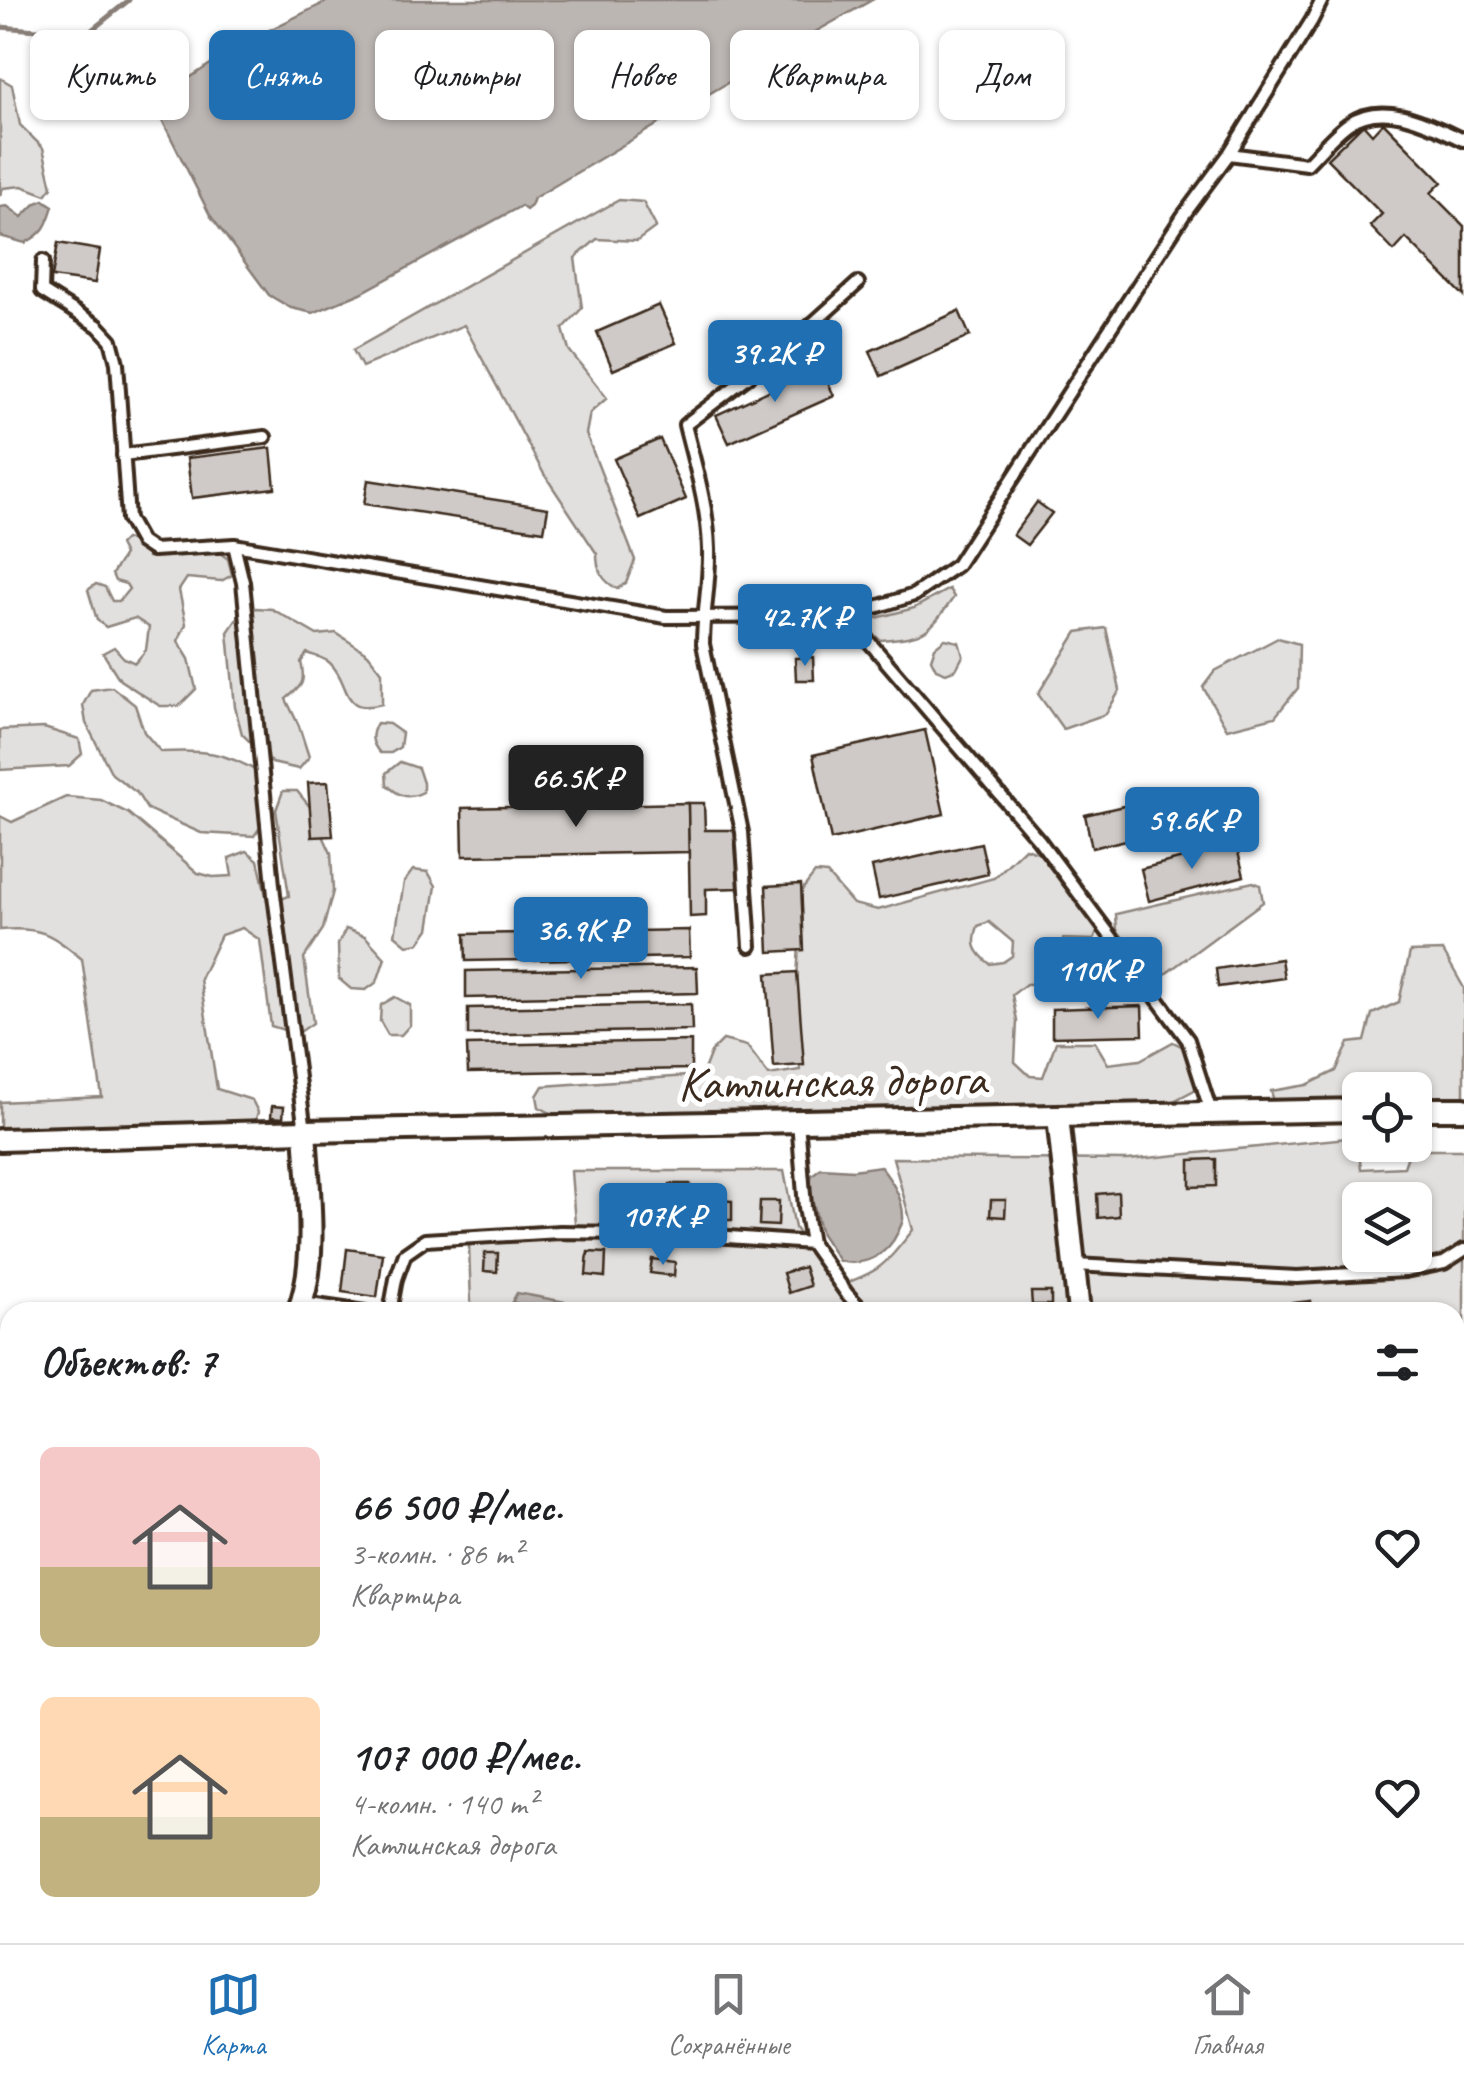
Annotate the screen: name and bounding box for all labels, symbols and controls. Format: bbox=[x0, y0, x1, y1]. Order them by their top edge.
chip: Купить bbox=[30, 30, 189, 120]
chip: Снять bbox=[209, 30, 355, 120]
chip: Фильтры bbox=[375, 30, 554, 120]
chip: Новое bbox=[574, 30, 710, 120]
chip: Квартира bbox=[730, 30, 919, 120]
chip: Дом bbox=[939, 30, 1065, 120]
pin: 39.2K ₽ bbox=[683, 320, 867, 405]
text: 39.2K ₽ bbox=[730, 332, 820, 373]
pin: 42.7K ₽ bbox=[713, 584, 897, 669]
text: 42.7K ₽ bbox=[760, 596, 850, 637]
pin: 66.5K ₽ bbox=[484, 745, 668, 830]
text: 66.5K ₽ bbox=[531, 757, 621, 798]
pin: 59.6K ₽ bbox=[1100, 787, 1284, 872]
text: 59.6K ₽ bbox=[1147, 799, 1237, 840]
pin: 36.9K ₽ bbox=[489, 897, 673, 982]
text: 36.9K ₽ bbox=[536, 909, 626, 950]
pin: 110K ₽ bbox=[1017, 937, 1179, 1022]
text: 110K ₽ bbox=[1056, 949, 1140, 990]
street label: Катлинская дорога bbox=[677, 1048, 990, 1114]
map controls bbox=[1342, 1072, 1432, 1272]
button: locate bbox=[1342, 1072, 1432, 1162]
button: layers bbox=[1342, 1182, 1432, 1272]
pin: 107K ₽ bbox=[582, 1183, 744, 1268]
text: 107K ₽ bbox=[621, 1195, 705, 1236]
icon: filters bbox=[1370, 1335, 1425, 1390]
text: Объектов: 7 bbox=[40, 1336, 215, 1389]
text: 66 500 ₽/мес. bbox=[350, 1480, 563, 1533]
icon: home bbox=[120, 1487, 240, 1607]
icon: heart bbox=[1370, 1520, 1425, 1575]
text: 3-комн. · 86 m² bbox=[350, 1533, 522, 1574]
text: Квартира bbox=[350, 1574, 459, 1615]
text: 107 000 ₽/мес. bbox=[350, 1730, 580, 1783]
icon: home bbox=[120, 1737, 240, 1857]
icon: heart bbox=[1370, 1770, 1425, 1825]
text: 4-комн. · 140 m² bbox=[350, 1783, 537, 1824]
text: Катлинская дорога bbox=[350, 1824, 556, 1865]
tab: Карта bbox=[201, 1967, 265, 2062]
tab: Сохранённые bbox=[668, 1967, 790, 2062]
tab: Главная bbox=[1192, 1967, 1263, 2062]

